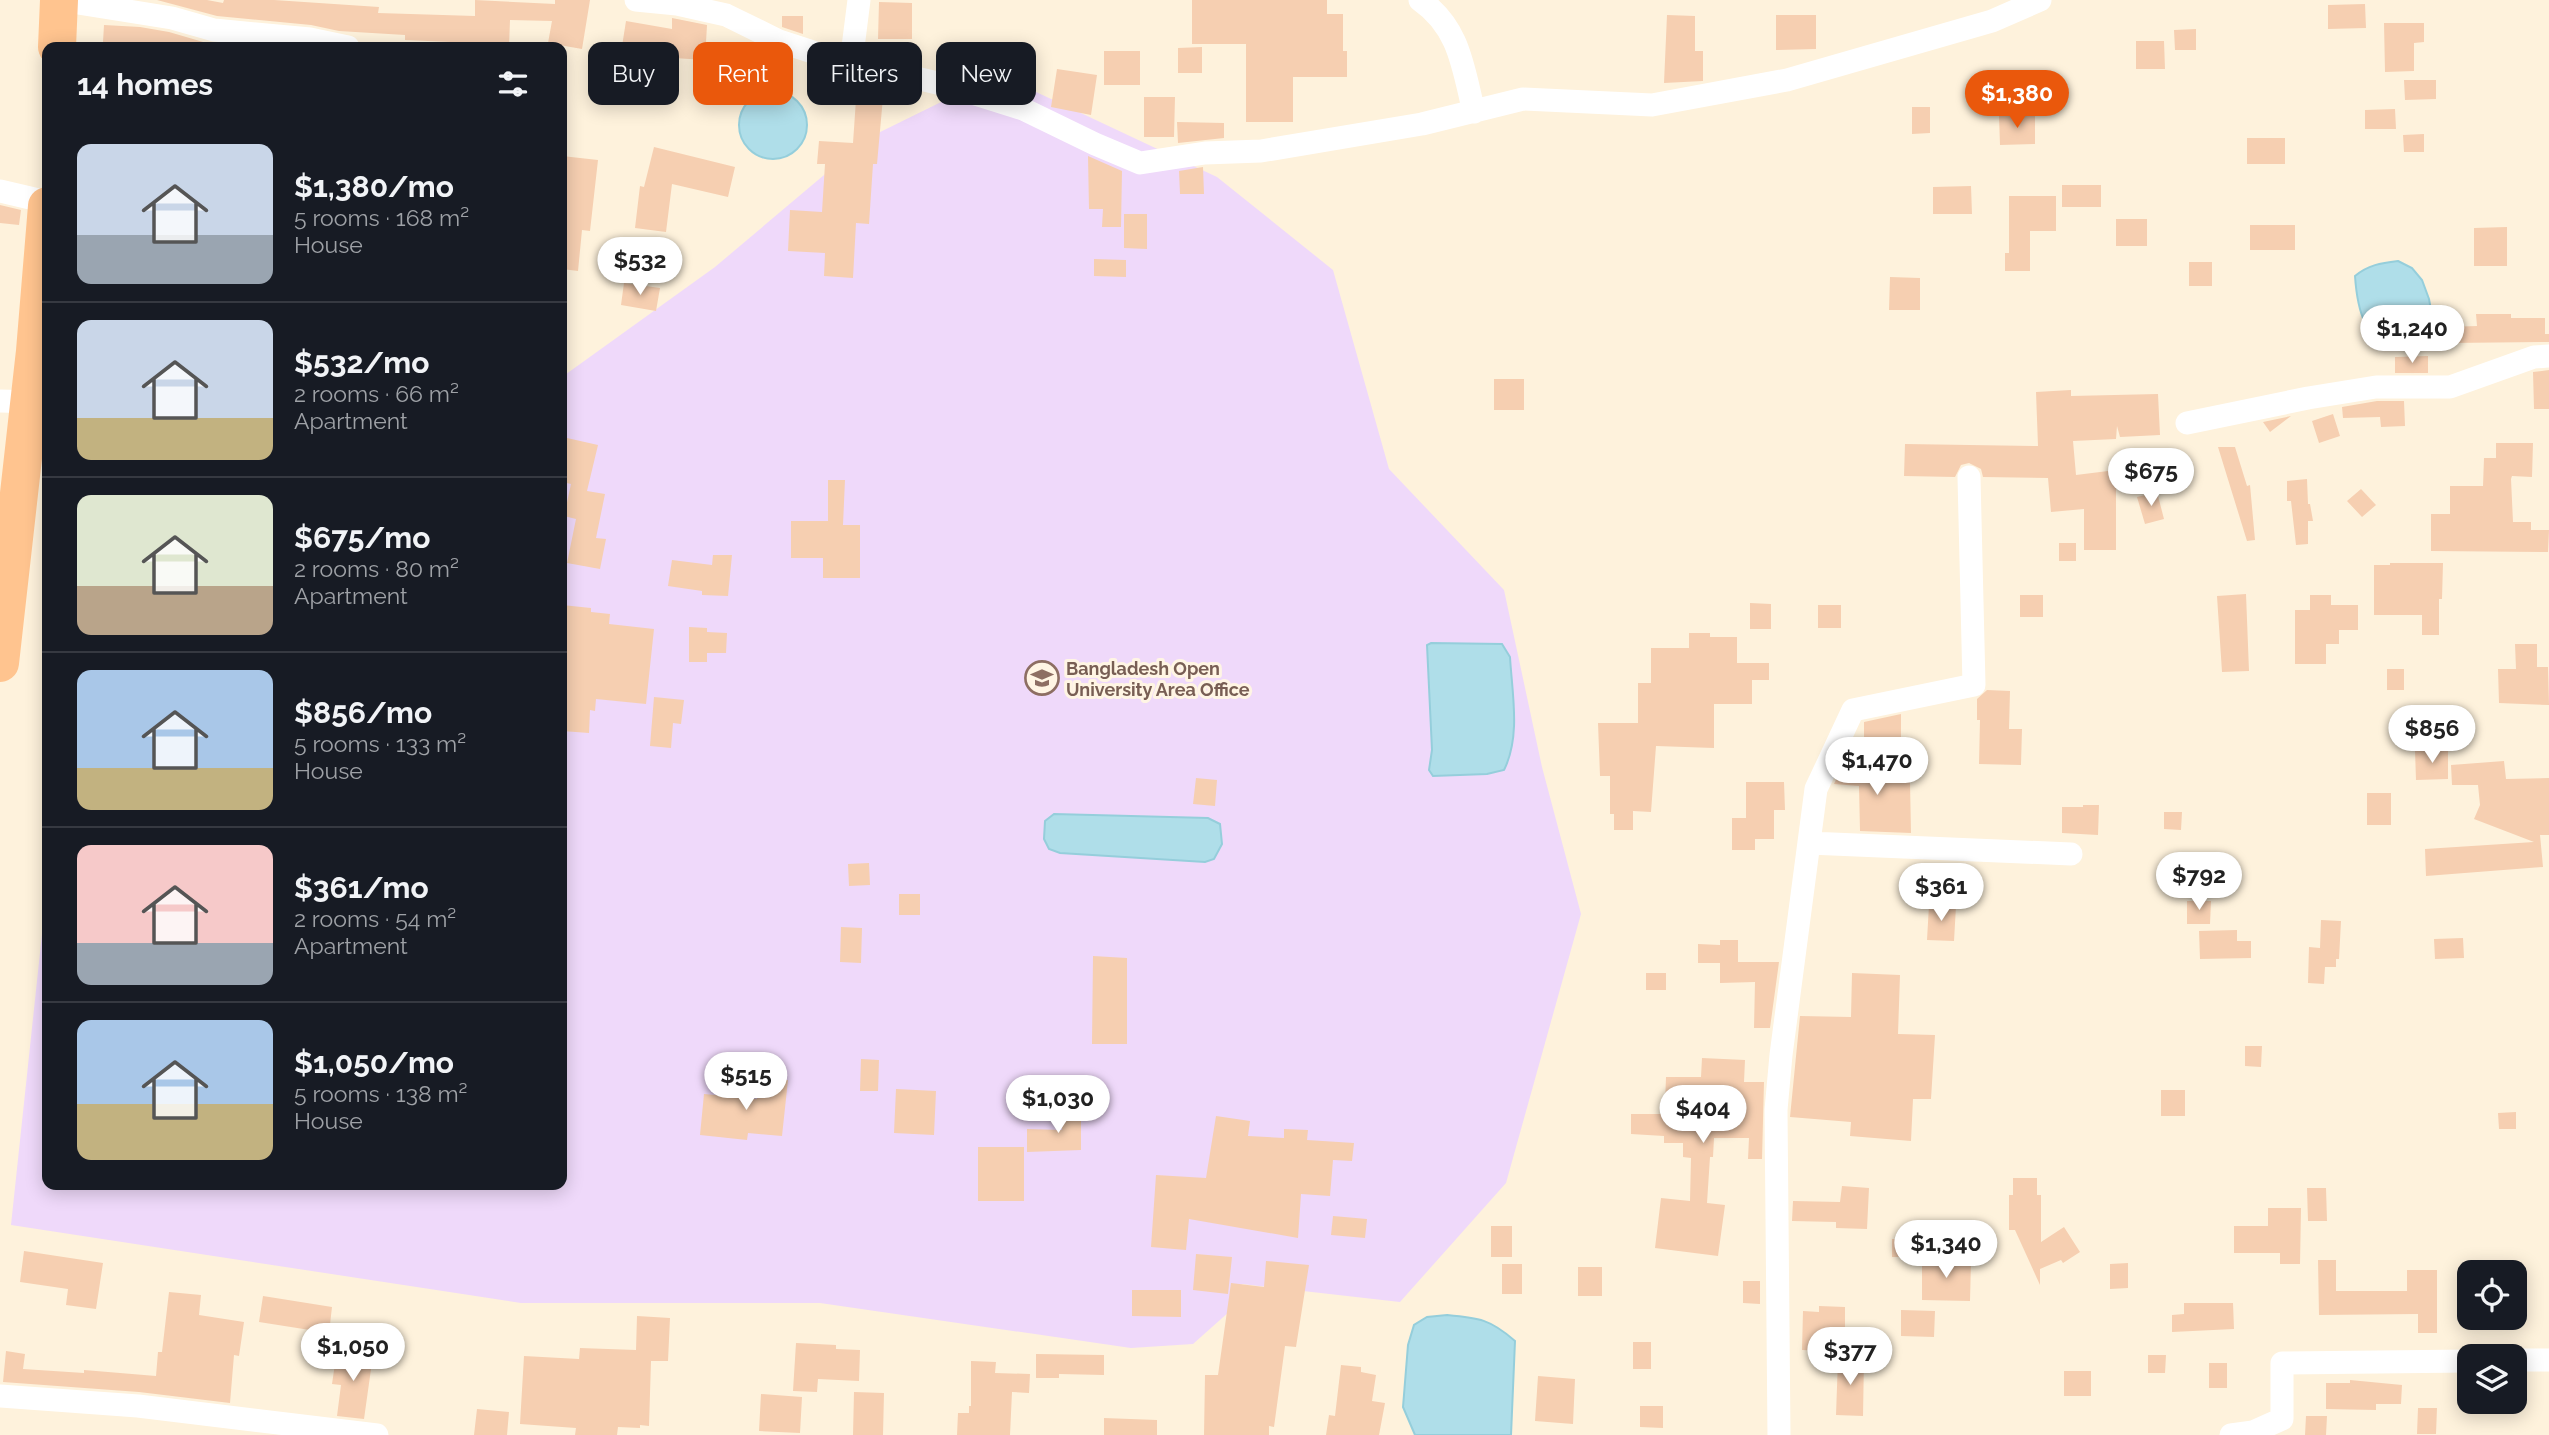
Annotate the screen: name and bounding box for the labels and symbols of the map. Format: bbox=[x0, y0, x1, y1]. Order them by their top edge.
pin: $1,380 bbox=[1960, 71, 2074, 130]
pin: $532 bbox=[599, 238, 681, 297]
pin: $1,240 bbox=[2355, 306, 2469, 365]
pin: $675 bbox=[2110, 448, 2192, 508]
place label: Bangladesh Open University Area Office bbox=[1066, 658, 1250, 700]
school or university icon: Bangladesh Open University Area Office bbox=[1023, 659, 1061, 697]
pin: $856 bbox=[2391, 706, 2473, 765]
pin: $1,470 bbox=[1820, 738, 1934, 797]
pin: $792 bbox=[2158, 852, 2240, 912]
pin: $361 bbox=[1900, 864, 1982, 923]
pin: $515 bbox=[705, 1052, 787, 1112]
pin: $1,030 bbox=[1001, 1076, 1115, 1135]
pin: $404 bbox=[1662, 1086, 1744, 1145]
pin: $1,340 bbox=[1889, 1220, 2003, 1280]
pin: $1,050 bbox=[296, 1324, 410, 1383]
pin: $377 bbox=[1809, 1328, 1891, 1387]

